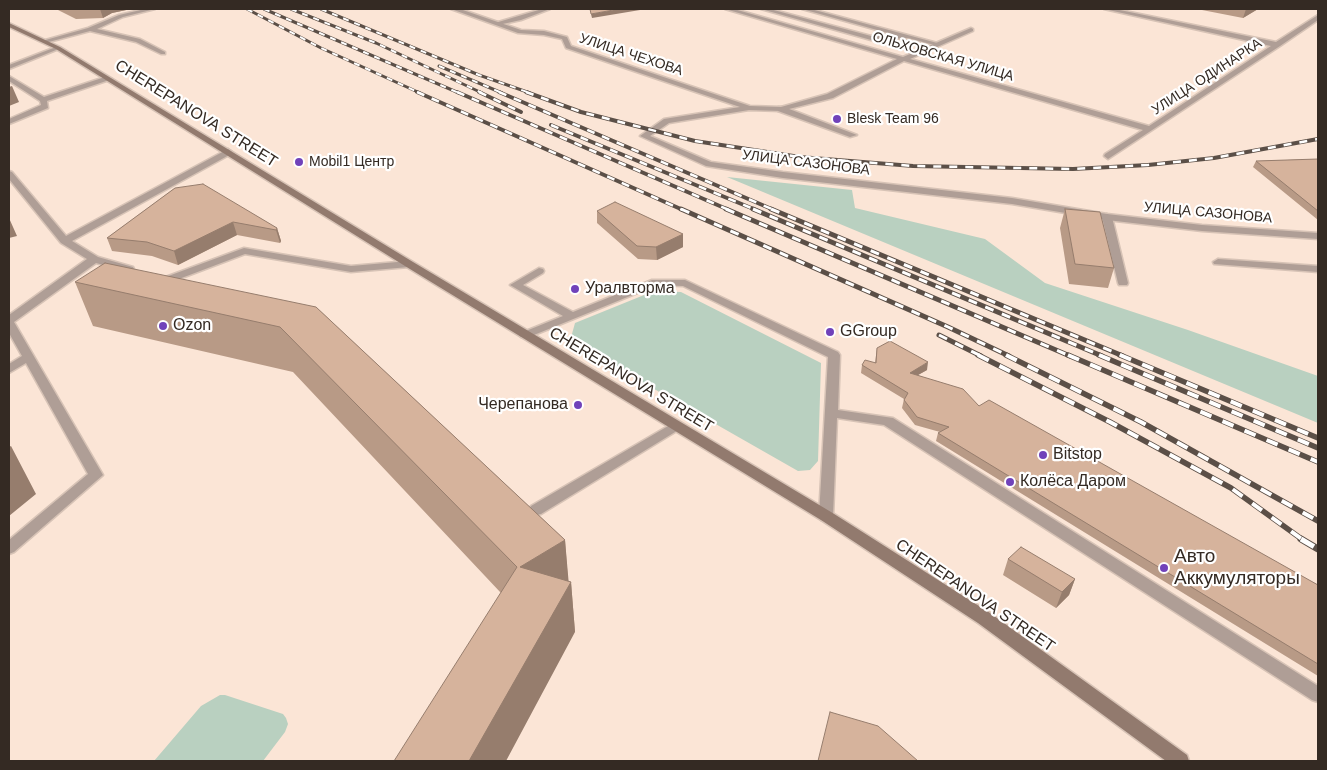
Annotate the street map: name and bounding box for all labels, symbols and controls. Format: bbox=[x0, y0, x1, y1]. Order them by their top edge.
street label: ОЛЬХОВСКАЯ УЛИЦА bbox=[870, 29, 1016, 85]
street label: УЛИЦА ЧЕХОВА bbox=[577, 30, 685, 80]
street label: УЛИЦА ОДИНАРКА bbox=[1149, 35, 1265, 119]
street label: CHEREPANOVA STREET bbox=[111, 56, 281, 172]
place label: Blesk Team 96 bbox=[847, 111, 939, 127]
marker: Blesk Team 96 bbox=[831, 113, 843, 125]
street label: УЛИЦА САЗОНОВА bbox=[741, 147, 871, 179]
place label: Mobil1 Центр bbox=[309, 154, 394, 170]
marker: Mobil1 Центр bbox=[293, 156, 305, 168]
street label: УЛИЦА САЗОНОВА bbox=[1143, 199, 1273, 227]
place label: Уралвторма bbox=[585, 279, 675, 299]
marker: Уралвторма bbox=[569, 283, 581, 295]
place label: Ozon bbox=[173, 316, 211, 336]
marker: Ozon bbox=[157, 320, 169, 332]
place label: GGroup bbox=[840, 322, 897, 342]
street label: CHEREPANOVA STREET bbox=[546, 323, 716, 437]
marker: GGroup bbox=[824, 326, 836, 338]
place label: Черепанова bbox=[478, 395, 568, 415]
marker: Черепанова bbox=[572, 399, 584, 411]
place label: Bitstop bbox=[1053, 445, 1102, 465]
marker: Bitstop bbox=[1037, 449, 1049, 461]
place label: Колёса Даром bbox=[1020, 472, 1126, 492]
marker: Колёса Даром bbox=[1004, 476, 1016, 488]
street label: CHEREPANOVA STREET bbox=[892, 536, 1058, 656]
place label: Авто Аккумуляторы bbox=[1174, 546, 1300, 590]
marker: Авто Аккумуляторы bbox=[1158, 562, 1170, 574]

